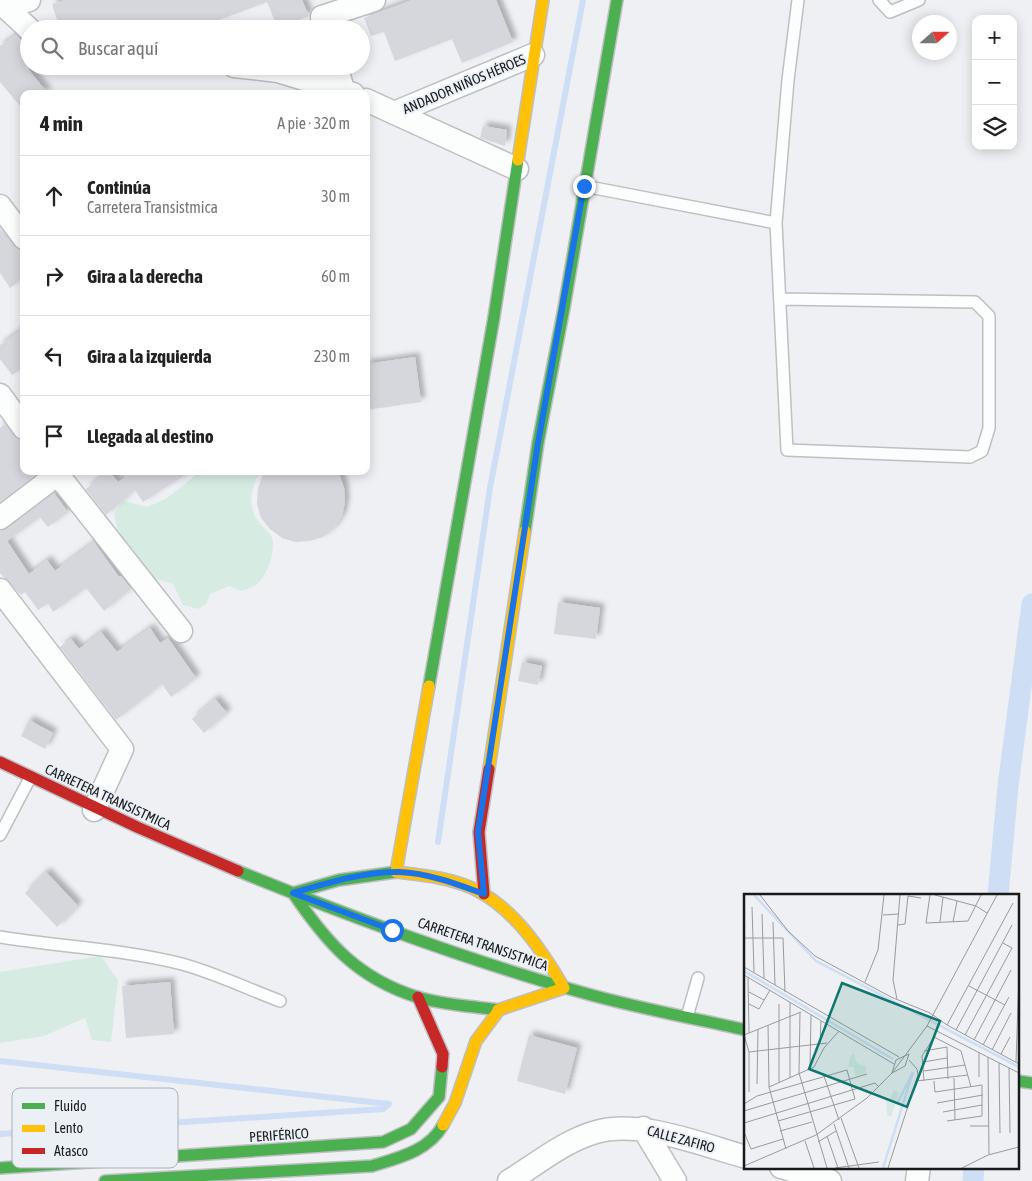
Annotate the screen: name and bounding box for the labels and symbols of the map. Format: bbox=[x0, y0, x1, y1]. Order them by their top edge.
north arrow bbox=[912, 15, 957, 60]
street label: ANDADOR NIÑOS HÉROES bbox=[400, 51, 528, 117]
route end bbox=[573, 175, 596, 198]
street label: CARRETERA TRANSISTMICA bbox=[43, 761, 174, 833]
inset map bbox=[744, 894, 1020, 1168]
street label: CARRETERA TRANSISTMICA bbox=[416, 914, 550, 974]
route start bbox=[381, 919, 404, 942]
legend bbox=[12, 1088, 178, 1168]
text: Fluido bbox=[54, 1098, 87, 1114]
text: Lento bbox=[54, 1120, 83, 1136]
street label: CALLE ZAFIRO bbox=[645, 1122, 717, 1156]
street label: PERIFÉRICO bbox=[249, 1125, 309, 1145]
text: Atasco bbox=[54, 1143, 88, 1159]

